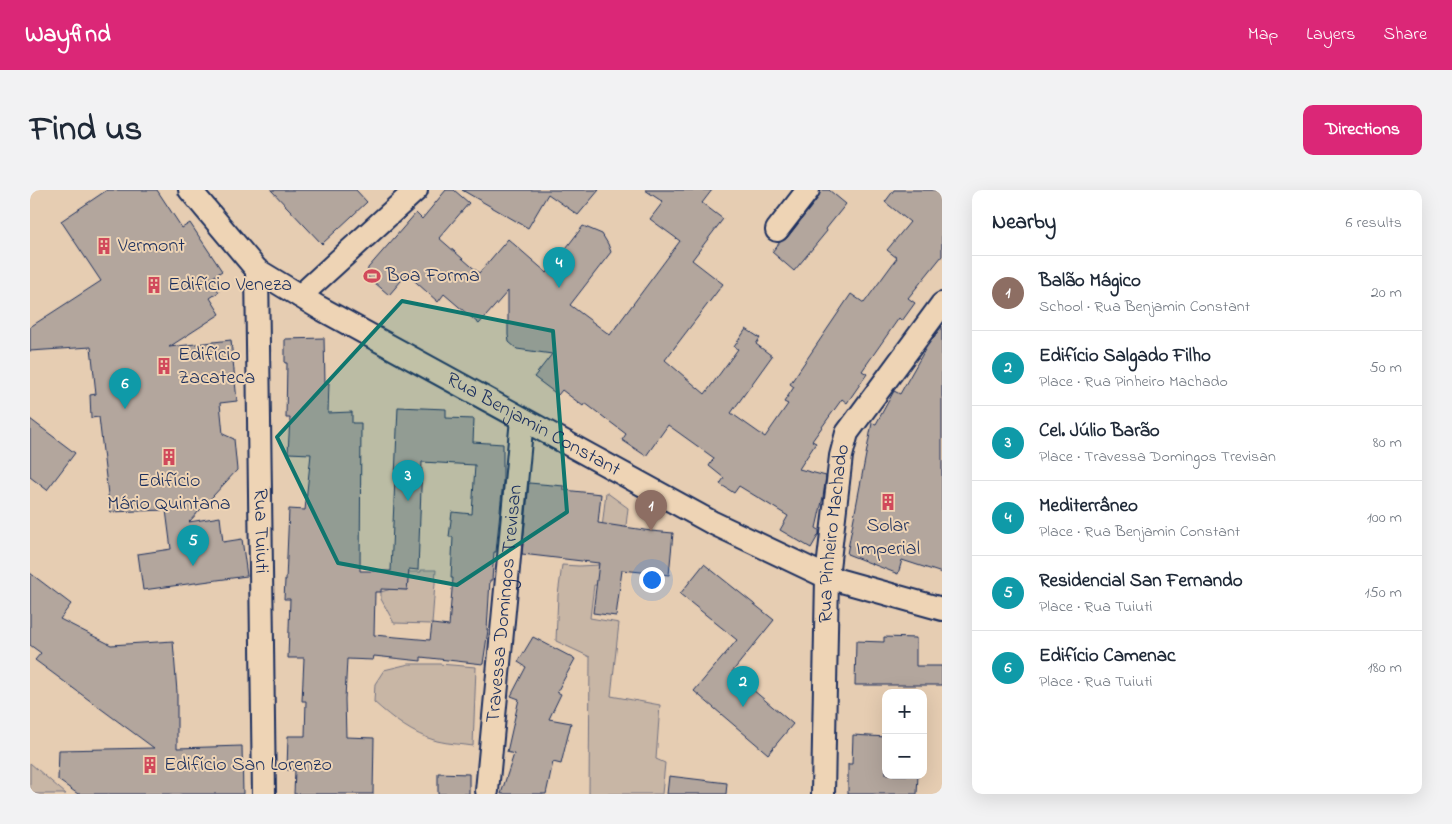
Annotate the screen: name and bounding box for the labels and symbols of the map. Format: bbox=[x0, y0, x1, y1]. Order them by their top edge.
place label: Vermont bbox=[117, 232, 185, 261]
building icon: Vermont bbox=[94, 236, 114, 256]
pin: 4 bbox=[543, 247, 575, 288]
place label: Boa Forma bbox=[385, 262, 480, 291]
sports icon: Boa Forma bbox=[362, 266, 382, 286]
place label: Edifício Veneza bbox=[168, 271, 292, 300]
building icon: Edifício Veneza bbox=[144, 275, 164, 295]
place label: Edifício Zacateca bbox=[178, 341, 255, 393]
building icon: Edifício Zacateca bbox=[154, 356, 174, 376]
street label: Rua Benjamin Constant bbox=[441, 365, 626, 484]
pin: 6 bbox=[109, 368, 141, 409]
street label: Rua Pinheiro Machado bbox=[812, 441, 858, 623]
building icon: Edifício Mário Quintana bbox=[159, 447, 179, 467]
pin: 3 bbox=[392, 460, 424, 501]
place label: Edifício Mário Quintana bbox=[107, 467, 231, 519]
street label: Travessa Domingos Trevisan bbox=[479, 483, 530, 724]
street label: Rua Tuiuti bbox=[245, 488, 276, 574]
pin: 1 bbox=[635, 490, 667, 531]
building icon: Solar Imperial bbox=[878, 492, 898, 512]
place label: Solar Imperial bbox=[856, 512, 920, 564]
pin: 5 bbox=[177, 525, 209, 566]
your location bbox=[639, 567, 665, 593]
pin: 2 bbox=[727, 666, 759, 707]
place label: Edifício San Lorenzo bbox=[164, 751, 332, 780]
building icon: Edifício San Lorenzo bbox=[140, 755, 160, 775]

